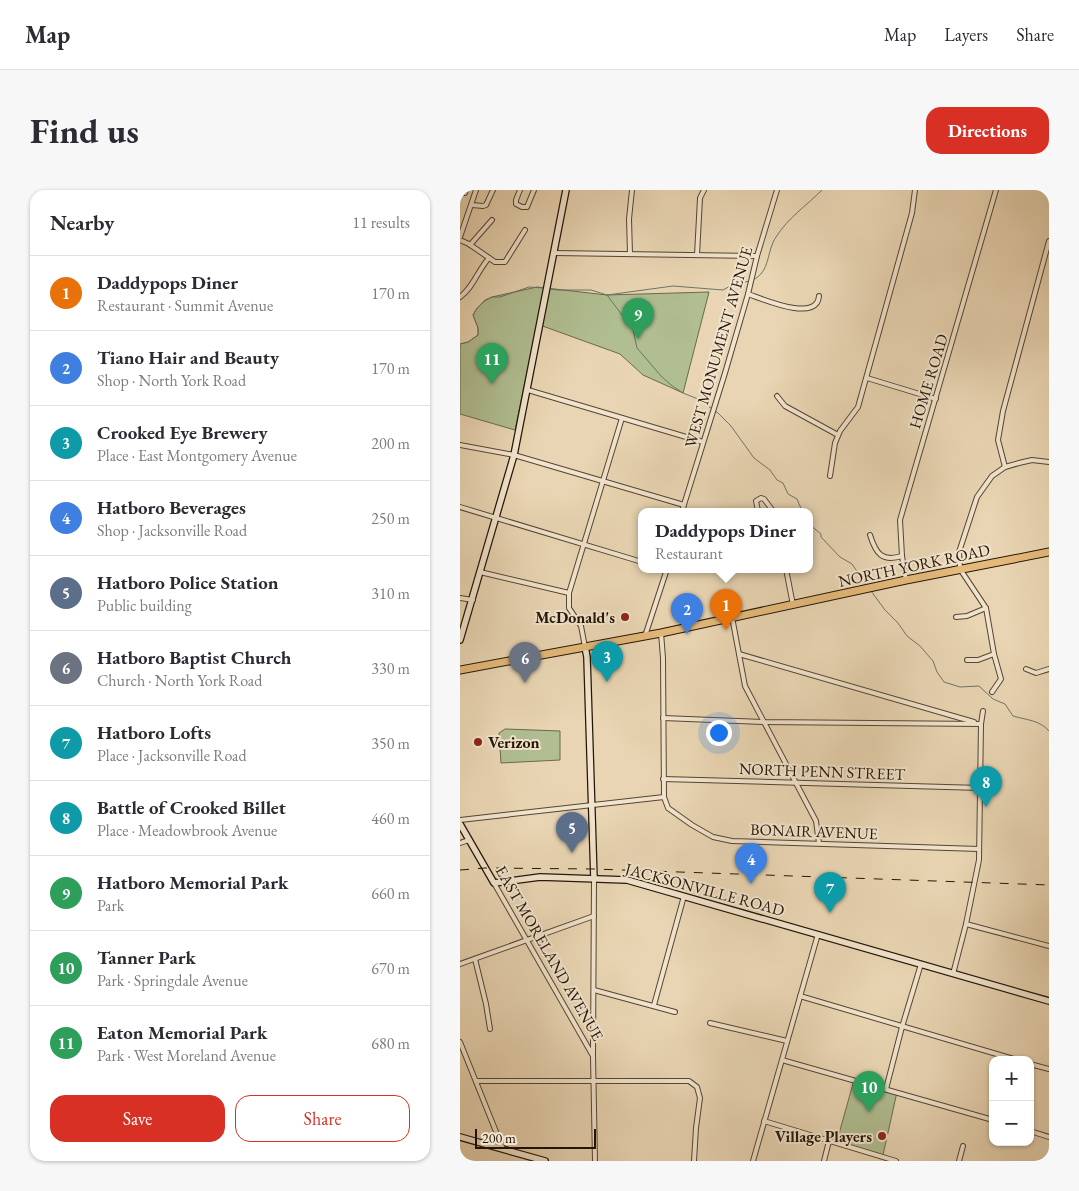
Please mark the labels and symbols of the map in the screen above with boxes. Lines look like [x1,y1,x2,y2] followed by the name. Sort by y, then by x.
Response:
[680,244,757,450] street label: WEST MONUMENT AVENUE
[622,298,654,339] pin: 9
[904,331,953,431] street label: HOME ROAD
[476,343,508,384] pin: 11
[836,539,992,592] street label: NORTH YORK ROAD
[710,589,742,630] pin: 1
[671,593,703,634] pin: 2
[535,607,615,628] place label: McDonald's
[619,611,631,623] marker: McDonald's
[591,641,623,682] pin: 3
[509,642,541,683] pin: 6
[706,720,732,746] your location
[488,732,540,753] place label: Verizon
[472,736,484,748] marker: Verizon
[739,758,906,785] street label: NORTH PENN STREET
[970,766,1002,807] pin: 8
[556,812,588,853] pin: 5
[750,819,878,844] street label: BONAIR AVENUE
[735,843,767,884] pin: 4
[621,858,787,921] street label: JACKSONVILLE ROAD
[491,862,608,1045] street label: EAST MORELAND AVENUE
[814,872,846,913] pin: 7
[853,1071,885,1112] pin: 10
[475,1126,596,1149] scale bar
[775,1126,872,1147] place label: Village Players
[876,1130,888,1142] marker: Village Players

